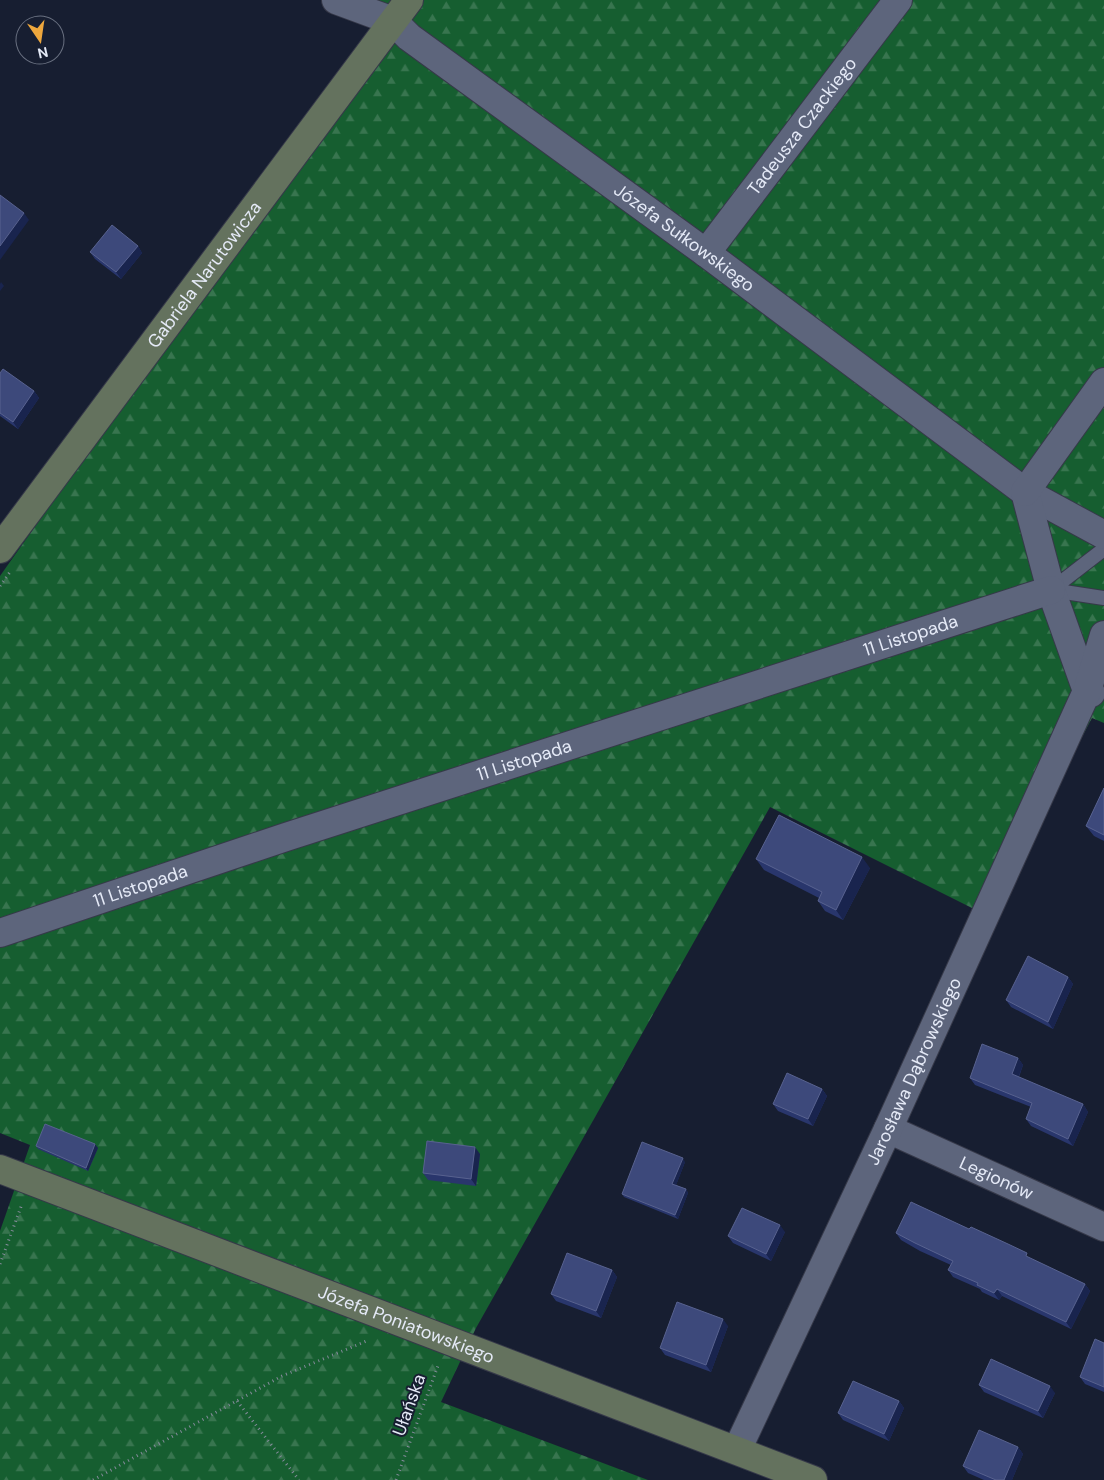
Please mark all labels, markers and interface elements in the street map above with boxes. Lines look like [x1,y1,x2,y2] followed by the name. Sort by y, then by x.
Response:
[15,15,65,65] north arrow
[36,43,50,63] text: N
[742,52,862,200] street label: Tadeusza Czackiego
[609,178,760,297] street label: Józefa Sułkowskiego
[142,196,267,353] street label: Gabriela Narutowicza
[860,609,961,662] street label: 11 Listopada
[474,734,575,787] street label: 11 Listopada
[90,859,191,913] street label: 11 Listopada
[861,974,967,1169] street label: Jarosława Dąbrowskiego
[956,1151,1037,1205] street label: Legionów
[315,1280,498,1369] street label: Józefa Poniatowskiego
[387,1371,431,1439] street label: Ułańska

